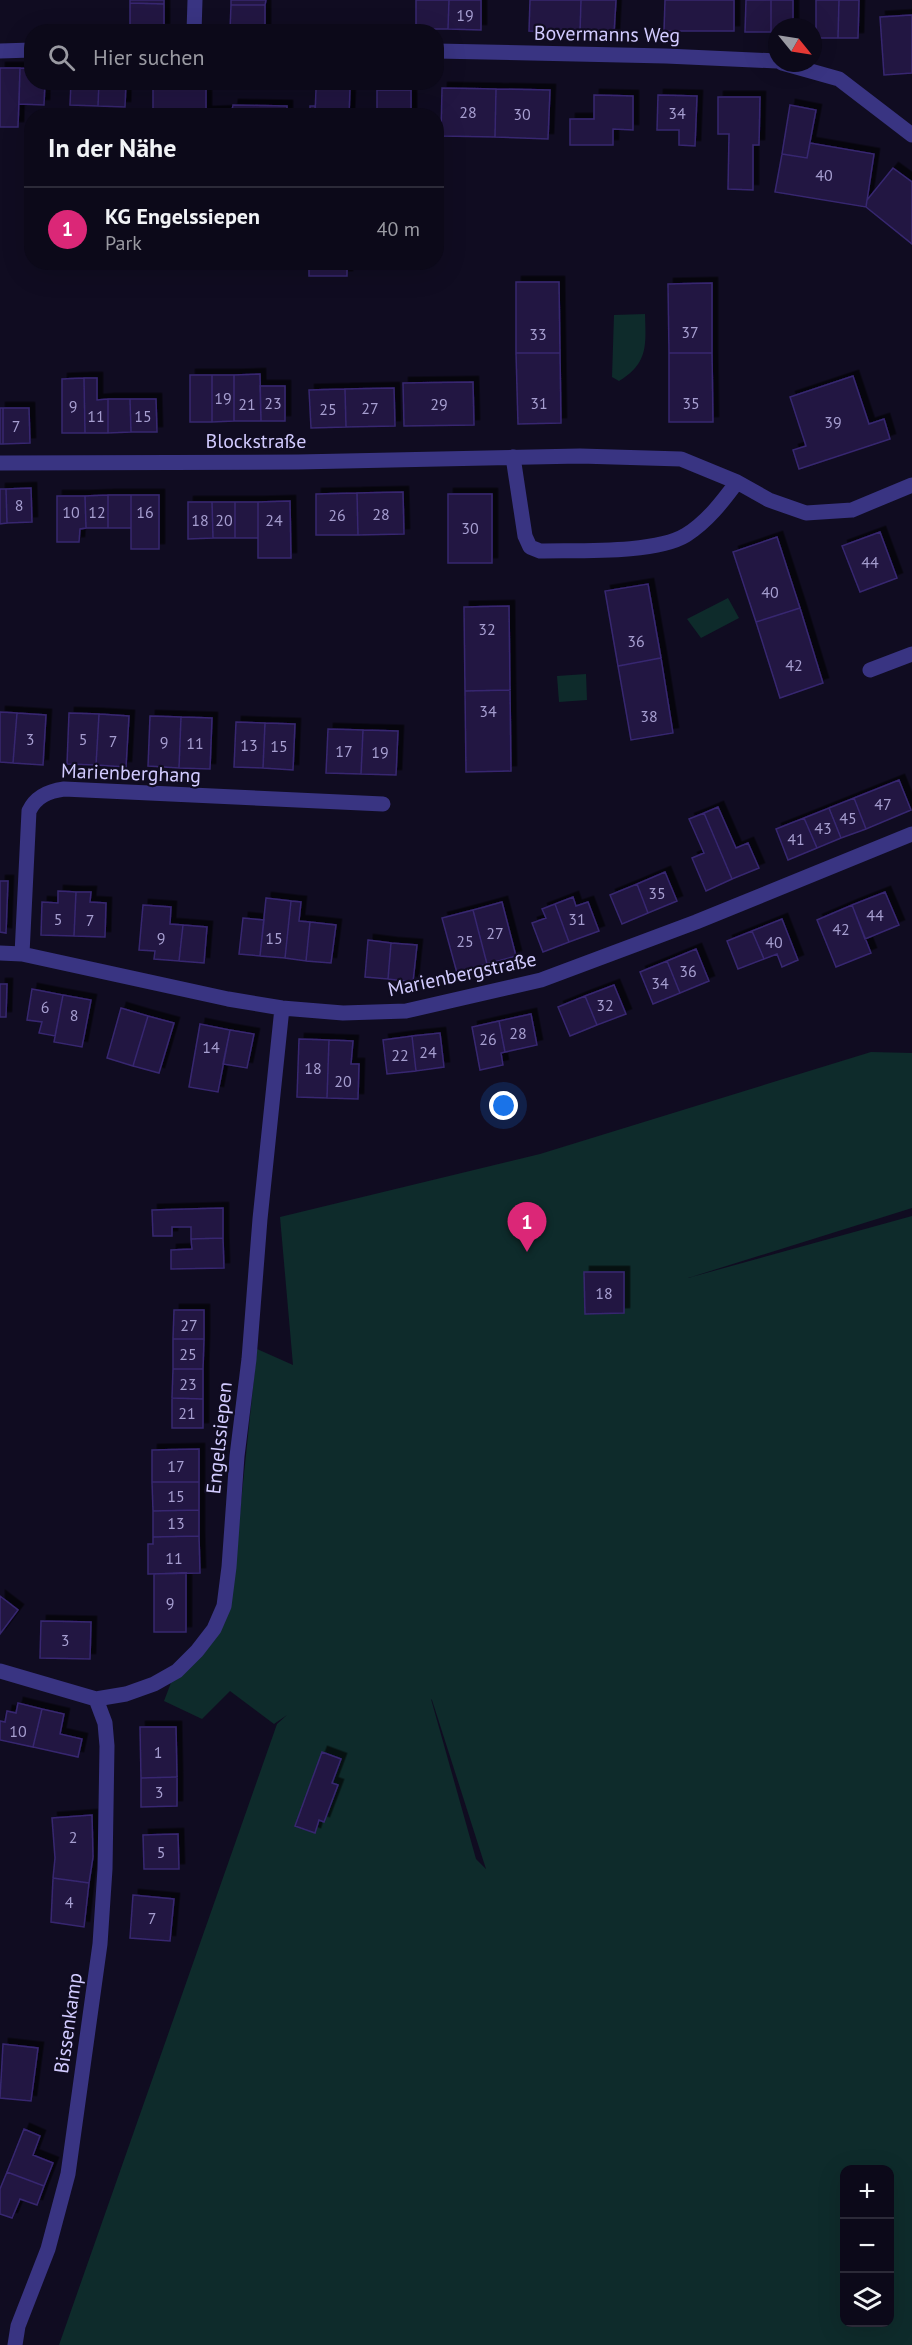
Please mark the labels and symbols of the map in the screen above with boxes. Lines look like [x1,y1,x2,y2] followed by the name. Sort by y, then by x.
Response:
[456,5,474,25] house number: 19
[768,18,822,72] north arrow
[534,20,680,48] street label: Bovermanns Weg
[459,102,477,122] house number: 28
[668,103,686,123] house number: 34
[513,104,531,124] house number: 30
[815,165,833,185] house number: 40
[681,322,699,342] house number: 37
[529,324,547,344] house number: 33
[214,388,232,408] house number: 19
[264,393,282,413] house number: 23
[530,393,548,413] house number: 31
[682,393,700,413] house number: 35
[238,394,256,414] house number: 21
[430,394,448,414] house number: 29
[69,396,77,416] house number: 9
[361,398,379,418] house number: 27
[319,399,337,419] house number: 25
[87,406,105,426] house number: 11
[134,406,152,426] house number: 15
[824,412,842,432] house number: 39
[12,416,20,436] house number: 7
[206,428,306,454] street label: Blockstraße
[15,495,23,515] house number: 8
[62,502,80,522] house number: 10
[88,502,106,522] house number: 12
[136,502,154,522] house number: 16
[372,504,390,524] house number: 28
[328,505,346,525] house number: 26
[191,510,209,530] house number: 18
[215,510,233,530] house number: 20
[265,510,283,530] house number: 24
[461,518,479,538] house number: 30
[861,552,879,572] house number: 44
[761,582,779,602] house number: 40
[478,619,496,639] house number: 32
[627,631,645,651] house number: 36
[785,655,803,675] house number: 42
[479,701,497,721] house number: 34
[640,706,658,726] house number: 38
[26,729,34,749] house number: 3
[79,729,87,749] house number: 5
[109,731,117,751] house number: 7
[160,732,168,752] house number: 9
[186,733,204,753] house number: 11
[240,735,258,755] house number: 13
[270,736,288,756] house number: 15
[335,741,353,761] house number: 17
[371,742,389,762] house number: 19
[61,758,201,788] street label: Marienberghang
[874,794,892,814] house number: 47
[839,808,857,828] house number: 45
[814,818,832,838] house number: 43
[787,829,805,849] house number: 41
[648,883,666,903] house number: 35
[866,905,884,925] house number: 44
[54,909,62,929] house number: 5
[568,909,586,929] house number: 31
[86,910,94,930] house number: 7
[832,919,850,939] house number: 42
[486,923,504,943] house number: 27
[157,928,165,948] house number: 9
[265,928,283,948] house number: 15
[456,931,474,951] house number: 25
[765,932,783,952] house number: 40
[385,946,539,1002] street label: Marienbergstraße
[679,961,697,981] house number: 36
[651,973,669,993] house number: 34
[596,995,614,1015] house number: 32
[41,997,49,1017] house number: 6
[70,1005,78,1025] house number: 8
[509,1023,527,1043] house number: 28
[479,1029,497,1049] house number: 26
[202,1037,220,1057] house number: 14
[419,1042,437,1062] house number: 24
[391,1045,409,1065] house number: 22
[304,1058,322,1078] house number: 18
[334,1071,352,1091] house number: 20
[489,1091,518,1120] your location
[508,1202,546,1252] pin: 1
[595,1283,613,1303] house number: 18
[180,1315,198,1335] house number: 27
[179,1344,197,1364] house number: 25
[179,1374,197,1394] house number: 23
[200,1381,238,1495] street label: Engelssiepen
[178,1403,196,1423] house number: 21
[167,1456,185,1476] house number: 17
[167,1486,185,1506] house number: 15
[167,1513,185,1533] house number: 13
[165,1548,183,1568] house number: 11
[166,1593,174,1613] house number: 9
[61,1630,69,1650] house number: 3
[9,1721,27,1741] house number: 10
[154,1742,162,1762] house number: 1
[155,1782,163,1802] house number: 3
[69,1827,77,1847] house number: 2
[157,1842,165,1862] house number: 5
[65,1892,74,1912] house number: 4
[148,1908,156,1928] house number: 7
[48,1971,88,2075] street label: Bissenkamp

